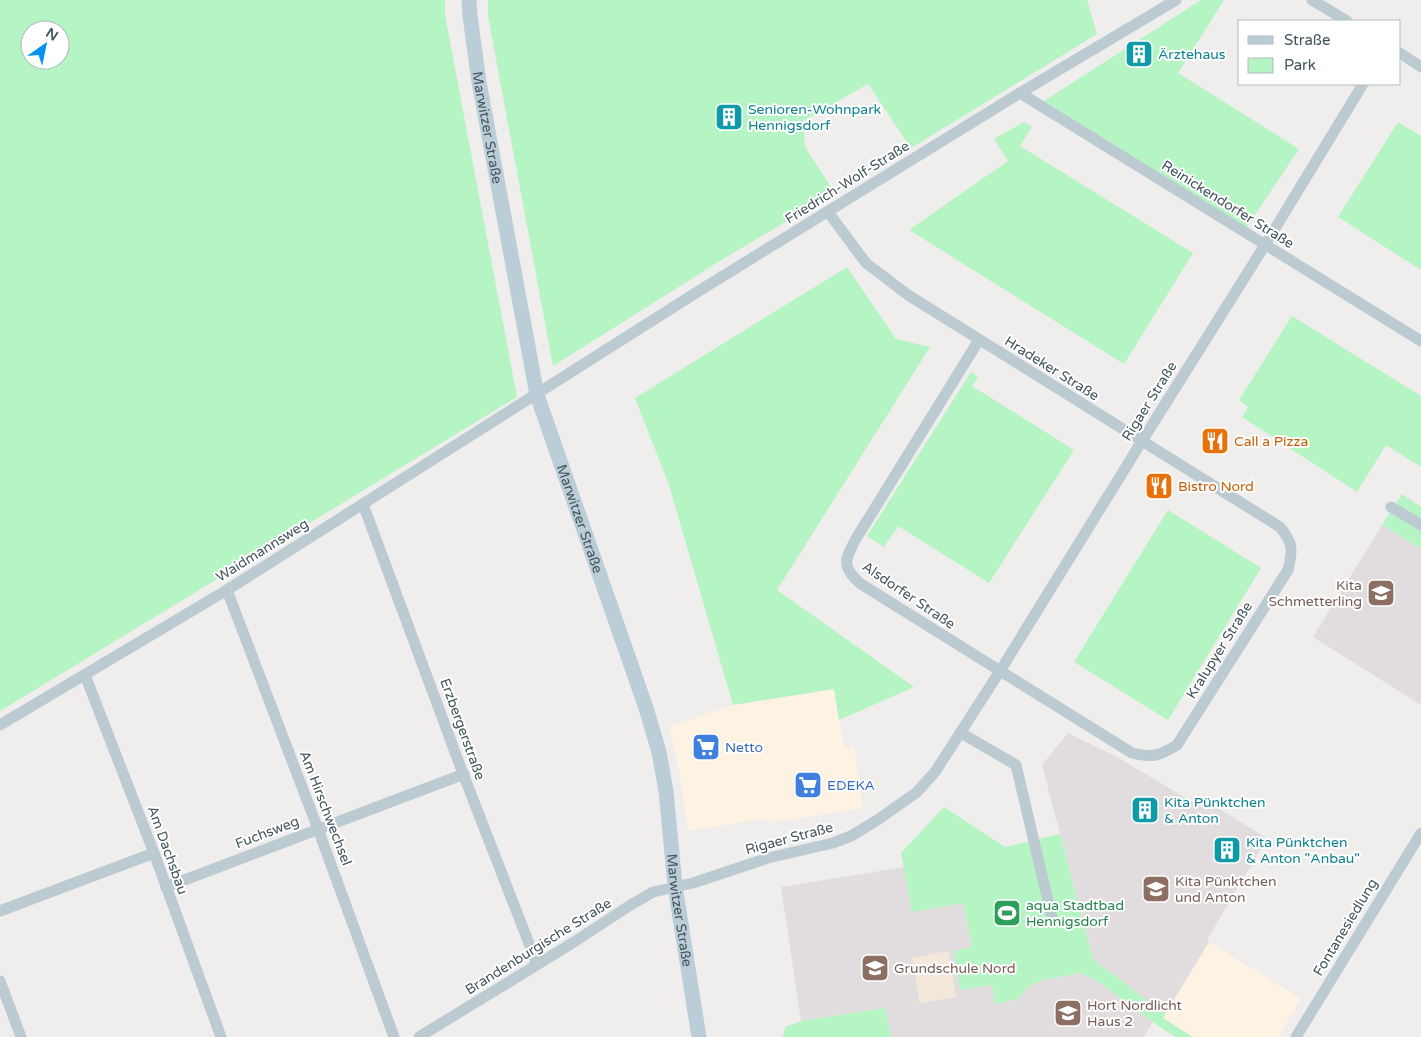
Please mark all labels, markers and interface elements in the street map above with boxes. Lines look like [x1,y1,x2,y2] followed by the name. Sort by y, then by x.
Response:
[20,20,70,70] north arrow
[1238,20,1401,85] legend
[42,24,61,45] text: N
[1284,31,1330,49] text: Straße
[1124,39,1154,69] building icon: Ärztehaus
[1158,46,1226,63] place label: Ärztehaus
[1284,56,1316,74] text: Park
[469,70,506,185] street label: Marwitzer Straße
[748,101,882,134] place label: Senioren-Wohnpark Hennigsdorf
[714,102,744,132] building icon: Senioren-Wohnpark Hennigsdorf
[782,137,913,228] street label: Friedrich-Wolf-Straße
[1158,157,1297,252] street label: Reinickendorfer Straße
[1001,333,1102,404] street label: Hradeker Straße
[1118,358,1181,444] street label: Rigaer Straße
[1200,426,1230,456] restaurant icon: Call a Pizza
[1234,433,1308,450] place label: Call a Pizza
[553,462,606,576] street label: Marwitzer Straße
[1144,471,1174,501] restaurant icon: Bistro Nord
[1178,478,1254,495] place label: Bistro Nord
[213,515,312,586] street label: Waidmannsweg
[859,558,958,633] street label: Alsdorfer Straße
[1268,577,1362,610] place label: Kita Schmetterling
[1366,578,1396,608] school or university icon: Kita Schmetterling
[1183,599,1256,702] street label: Kralupyer Straße
[436,676,489,782] street label: Erzbergerstraße
[691,732,721,762] supermarket icon: Netto
[725,739,763,756] place label: Netto
[296,748,355,868] street label: Am Hirschwechsel
[793,770,823,800] supermarket icon: EDEKA
[827,777,875,794] place label: EDEKA
[1164,794,1265,827] place label: Kita Pünktchen & Anton
[1130,795,1160,825] building icon: Kita Pünktchen & Anton
[144,804,191,897] street label: Am Dachsbau
[233,813,301,852] street label: Fuchsweg
[743,819,835,858] street label: Rigaer Straße
[1246,834,1360,867] place label: Kita Pünktchen & Anton "Anbau"
[1212,835,1242,865] building icon: Kita Pünktchen & Anton "Anbau"
[663,853,696,968] street label: Marwitzer Straße
[1175,873,1276,906] place label: Kita Pünktchen und Anton
[1141,874,1171,904] school or university icon: Kita Pünktchen und Anton
[1310,875,1381,979] street label: Fontanesiedlung
[462,894,615,998] street label: Brandenburgische Straße
[1026,897,1124,930] place label: aqua Stadtbad Hennigsdorf
[992,898,1022,928] sports icon: aqua Stadtbad Hennigsdorf
[860,953,890,983] school or university icon: Grundschule Nord
[894,960,1016,977] place label: Grundschule Nord
[1087,997,1183,1030] place label: Hort Nordlicht Haus 2
[1053,998,1083,1028] school or university icon: Hort Nordlicht Haus 2

